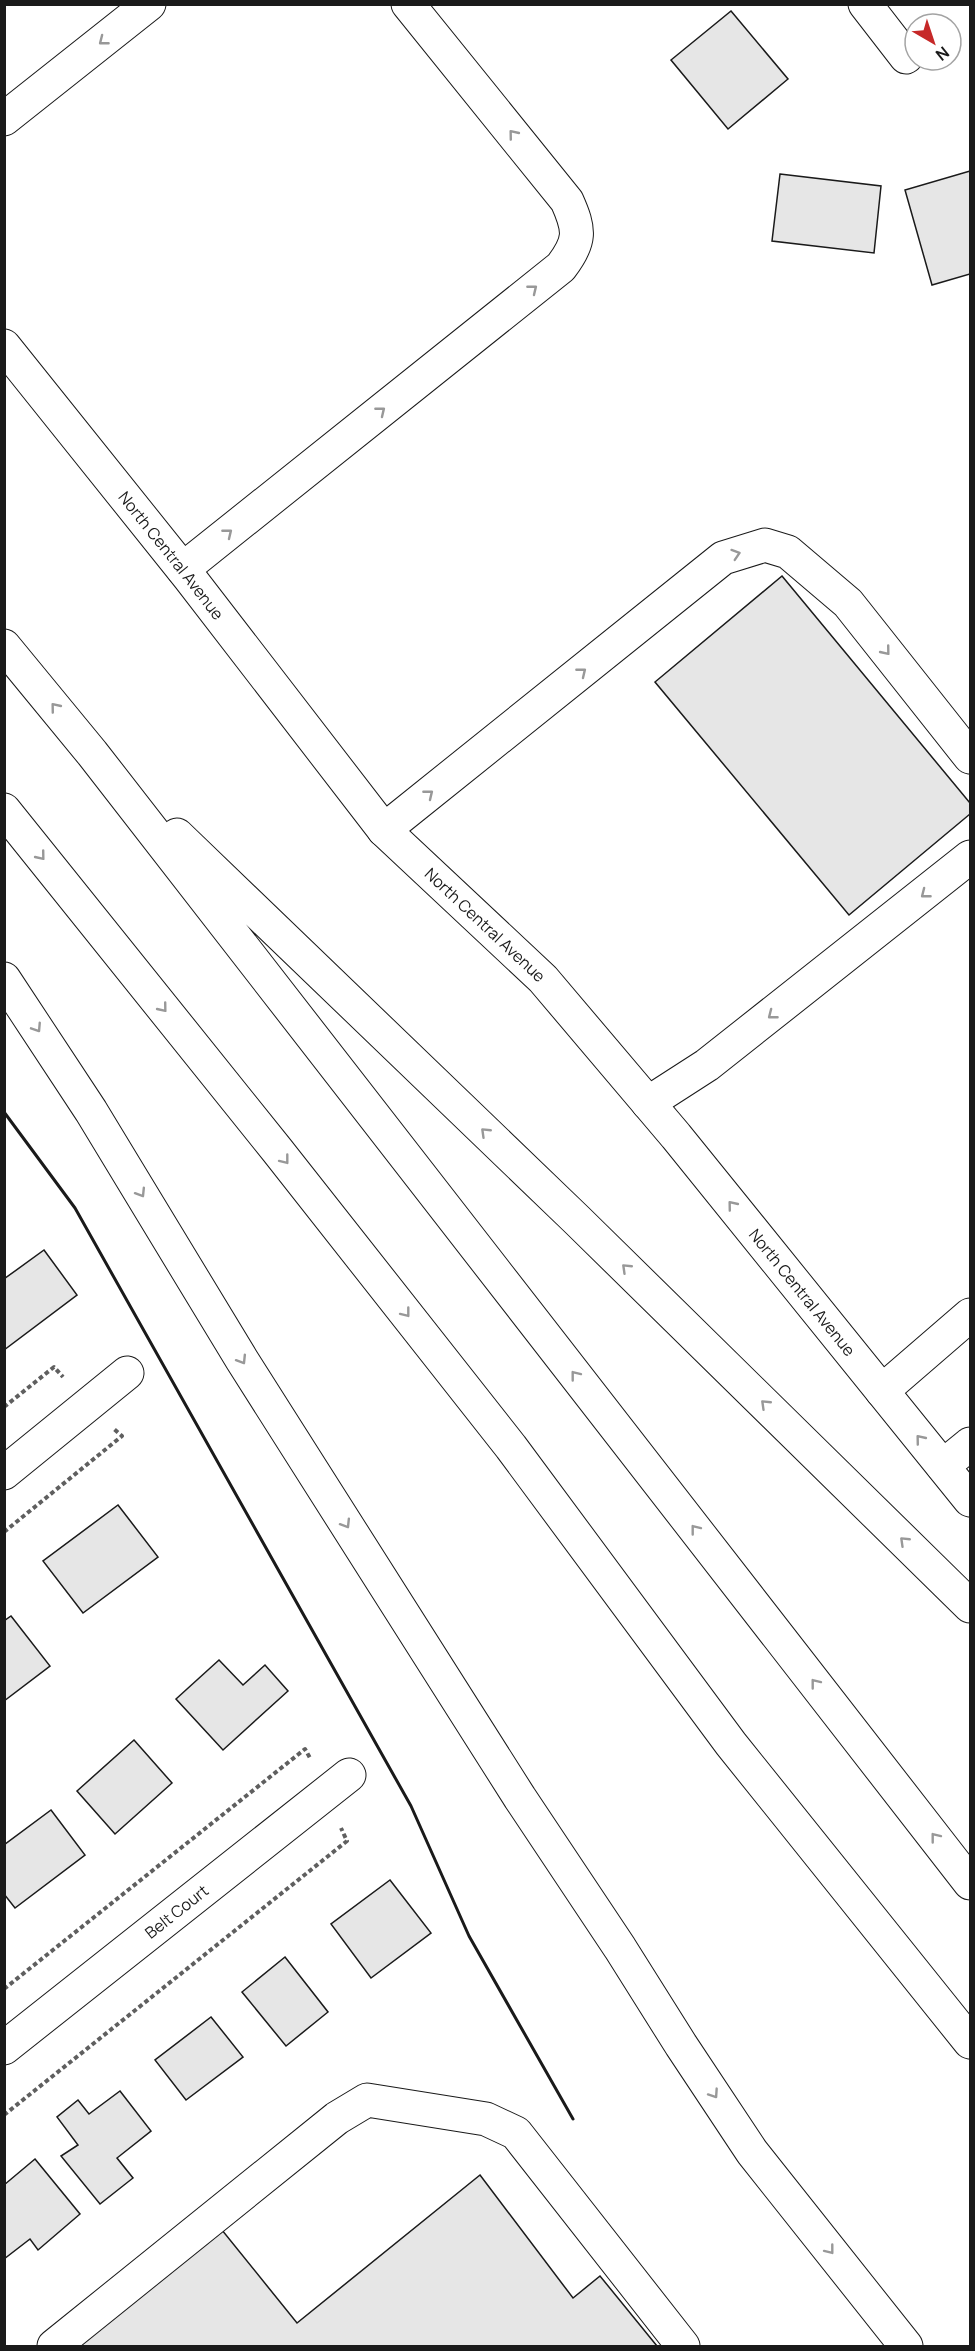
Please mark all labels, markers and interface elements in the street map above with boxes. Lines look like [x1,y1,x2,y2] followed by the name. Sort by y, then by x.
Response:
[903,12,963,72] north arrow
[99,33,110,44] one-way arrow
[931,41,954,66] text: N
[509,130,520,141] one-way arrow
[526,286,537,297] one-way arrow
[374,408,385,419] one-way arrow
[114,487,229,624] street label: North Central Avenue
[222,529,233,540] one-way arrow
[730,549,741,561] one-way arrow
[879,644,890,655] one-way arrow
[575,669,586,680] one-way arrow
[51,703,62,714] one-way arrow
[423,790,434,801] one-way arrow
[34,849,45,860] one-way arrow
[420,863,550,987] street label: North Central Avenue
[921,887,932,898] one-way arrow
[156,1001,167,1012] one-way arrow
[768,1007,779,1018] one-way arrow
[30,1021,41,1032] one-way arrow
[482,1129,493,1140] one-way arrow
[278,1153,289,1164] one-way arrow
[134,1187,146,1197] one-way arrow
[728,1201,739,1212] one-way arrow
[744,1224,860,1361] street label: North Central Avenue
[622,1264,632,1275] one-way arrow
[398,1307,409,1318] one-way arrow
[235,1354,247,1364] one-way arrow
[572,1371,583,1382] one-way arrow
[761,1401,772,1412] one-way arrow
[917,1435,928,1446] one-way arrow
[339,1518,350,1529] one-way arrow
[692,1524,703,1535] one-way arrow
[901,1537,912,1548] one-way arrow
[811,1678,822,1689] one-way arrow
[931,1832,942,1843] one-way arrow
[140,1880,213,1943] street label: Belt Court
[707,2087,718,2098] one-way arrow
[822,2243,833,2254] one-way arrow

